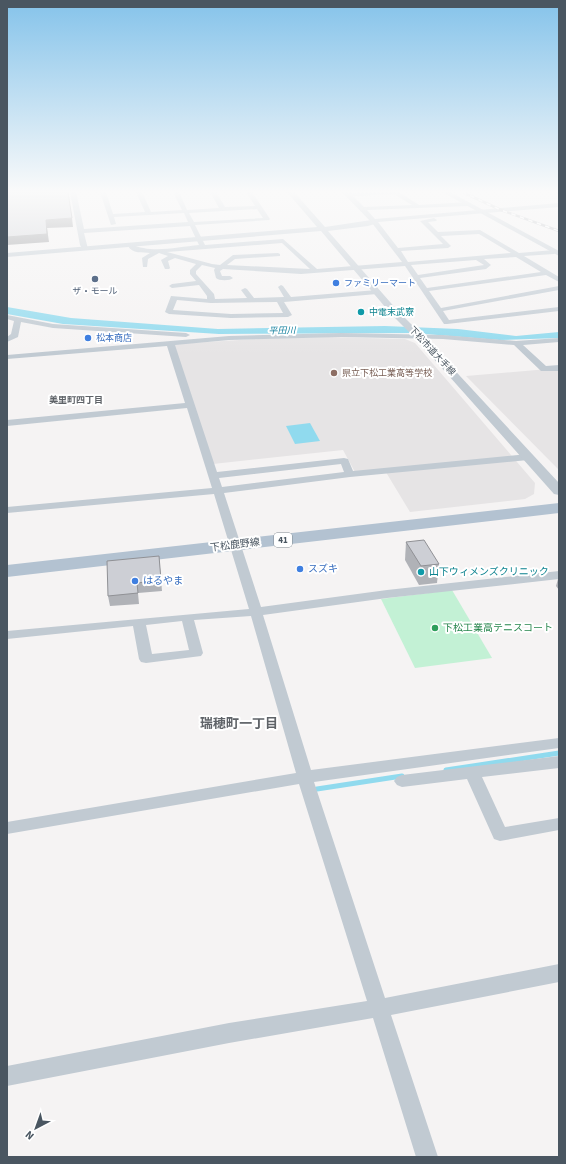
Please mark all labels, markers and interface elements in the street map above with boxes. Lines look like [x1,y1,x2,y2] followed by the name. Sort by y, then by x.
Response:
[90,274,100,284] marker: ザ・モール
[344,277,416,290] place label: ファミリーマート
[331,278,341,288] marker: ファミリーマート
[72,285,118,298] place label: ザ・モール
[369,306,414,319] place label: 中電末武寮
[356,307,366,317] marker: 中電末武寮
[268,324,297,338] water label: 平田川
[406,324,459,379] street label: 下松市道大手線
[96,332,132,345] place label: 松本商店
[83,333,93,343] marker: 松本商店
[342,367,432,380] place label: 県立下松工業高等学校
[329,368,339,378] marker: 県立下松工業高等学校
[49,394,103,407] district label: 美里町四丁目
[274,533,292,547] road number: 41
[209,535,261,555] street label: 下松鹿野線
[308,562,338,576] place label: スズキ
[295,564,305,574] marker: スズキ
[429,565,549,579] place label: 山下ウィメンズクリニック
[416,567,426,577] marker: 山下ウィメンズクリニック
[143,574,183,588] place label: はるやま
[130,576,140,586] marker: はるやま
[443,621,553,635] place label: 下松工業高テニスコート
[430,623,440,633] marker: 下松工業高テニスコート
[200,715,278,733] district label: 瑞穂町一丁目
[16,1108,56,1148] north arrow
[22,1127,37,1143] text: N

